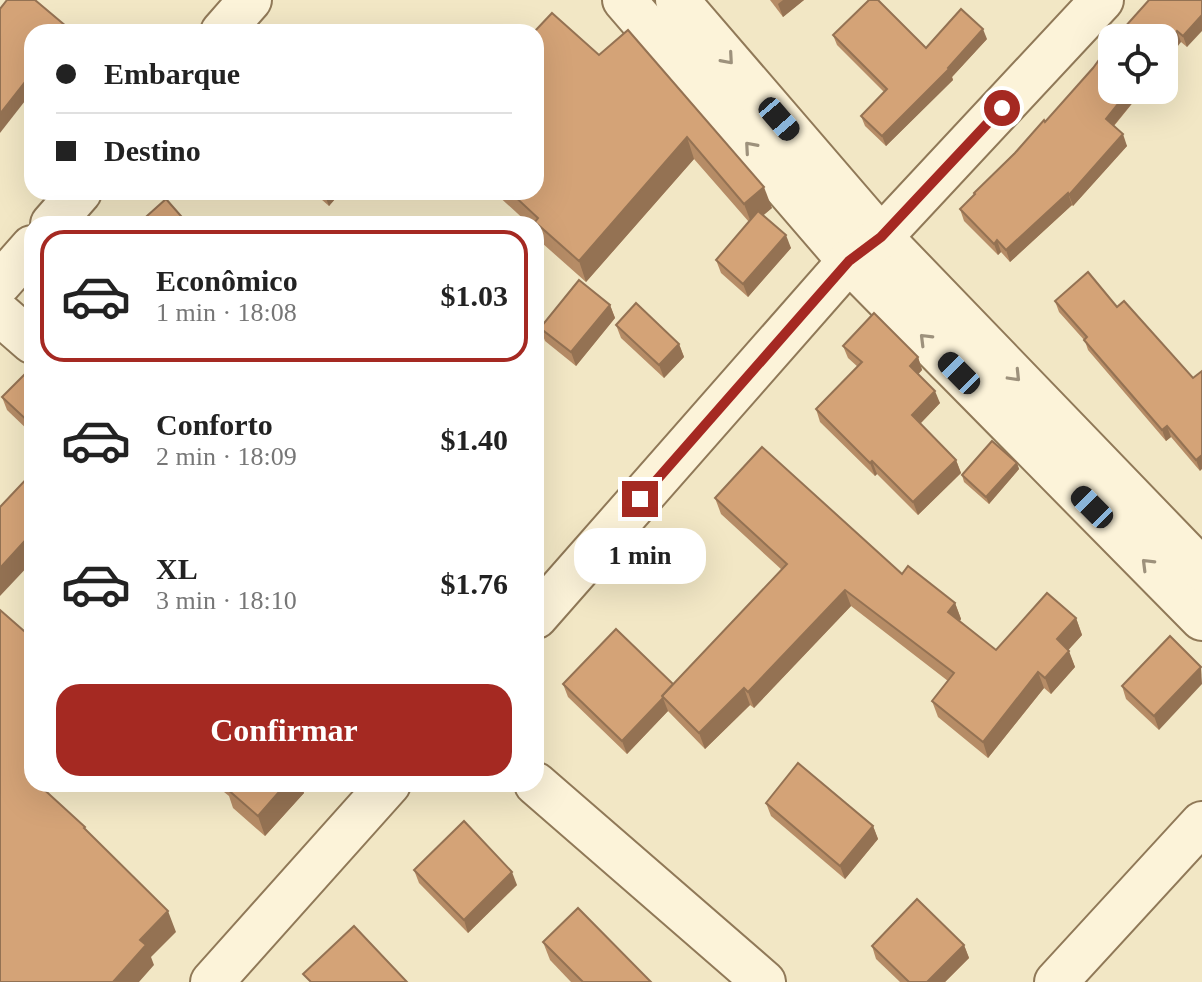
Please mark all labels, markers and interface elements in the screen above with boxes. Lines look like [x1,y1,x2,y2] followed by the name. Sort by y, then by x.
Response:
[1098,24,1178,104] map controls
[1098,24,1178,104] button: locate
[718,50,733,64] one-way arrow
[104,57,240,90] text: Embarque
[984,90,1020,126] route start
[754,93,804,145] car
[104,134,201,167] text: Destino
[745,141,760,156] one-way arrow
[60,260,132,332] icon: car
[156,264,298,297] text: Econômico
[441,279,508,312] text: $1.03
[156,298,297,327] text: 1 min · 18:08
[920,334,934,348] one-way arrow
[934,348,984,398] car
[1006,367,1020,381] one-way arrow
[60,404,132,476] icon: car
[156,408,273,441] text: Conforto
[441,423,508,456] text: $1.40
[156,442,297,471] text: 2 min · 18:09
[622,481,658,517] route end
[1067,482,1117,532] car
[574,527,706,583] callout: 1 min
[609,541,671,570] text: 1 min
[60,548,132,620] icon: car
[156,552,198,585] text: XL
[1142,558,1156,573] one-way arrow
[441,567,508,600] text: $1.76
[156,586,297,615] text: 3 min · 18:10
[56,684,512,776] button: Confirmar

